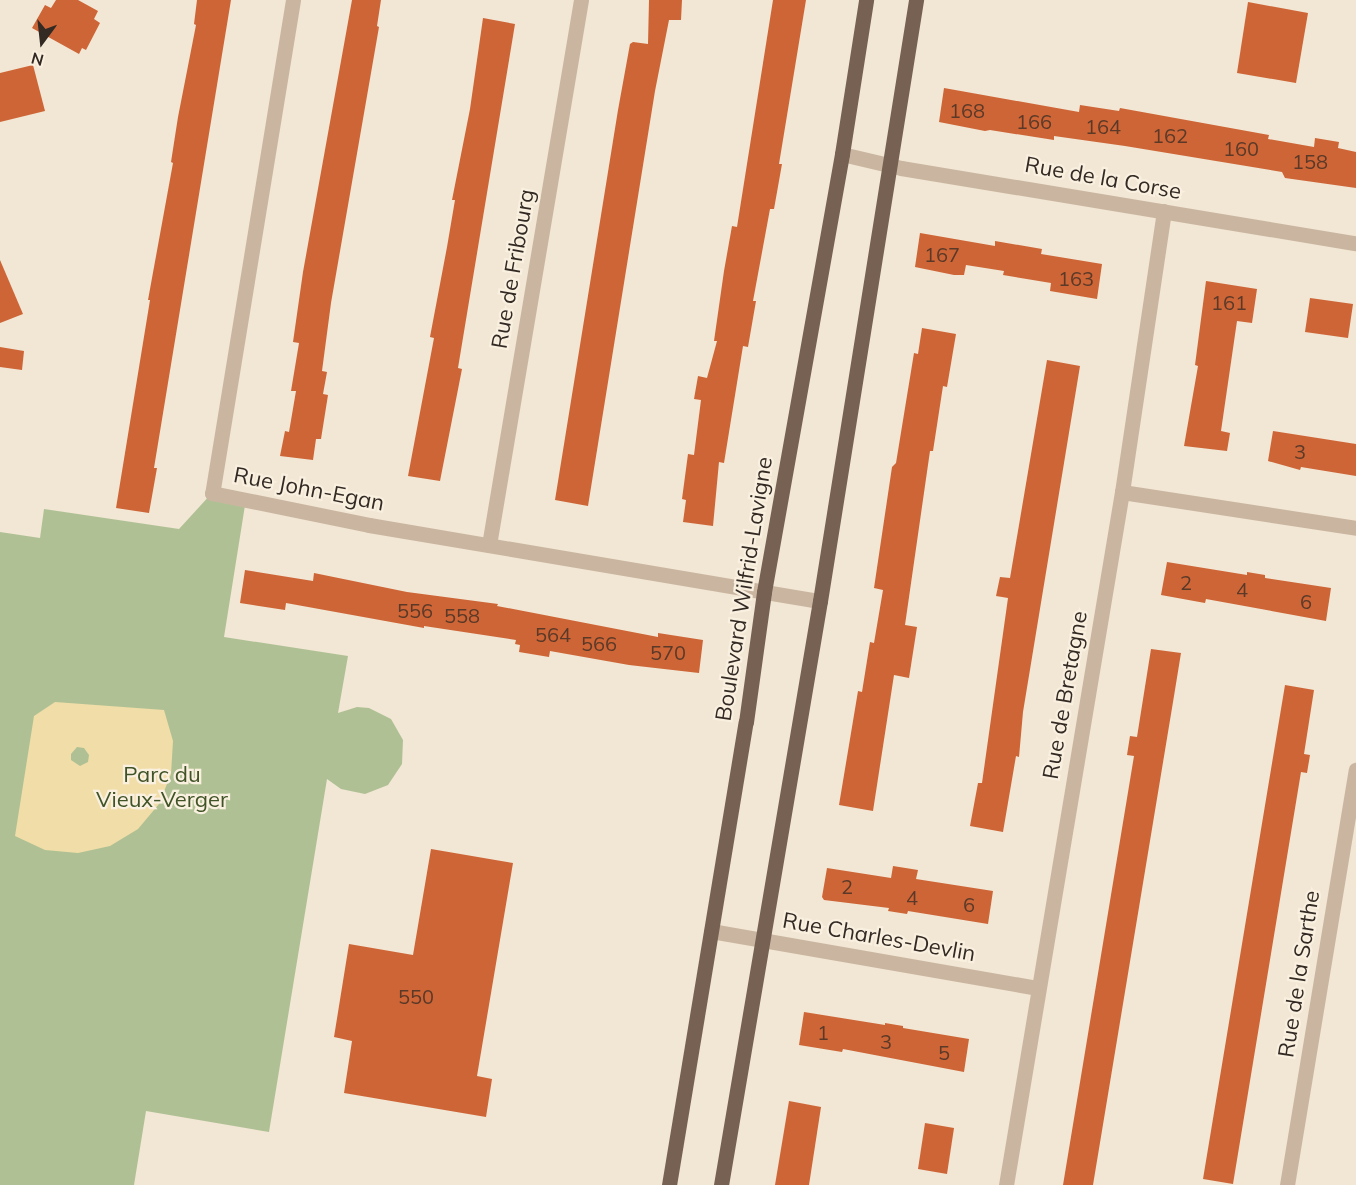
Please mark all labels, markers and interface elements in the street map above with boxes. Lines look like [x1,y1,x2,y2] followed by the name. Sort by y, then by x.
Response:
[12,12,72,72] north arrow
[29,48,46,71] text: N
[949,98,985,122] house number: 168
[1016,109,1052,133] house number: 166
[1085,114,1121,138] house number: 164
[1152,123,1188,147] house number: 162
[1223,136,1259,160] house number: 160
[1292,149,1328,173] house number: 158
[1023,151,1183,205] street label: Rue de la Corse
[486,187,540,351] street label: Rue de Fribourg
[924,242,960,266] house number: 167
[1058,266,1094,290] house number: 163
[1211,290,1247,314] house number: 161
[1294,439,1306,463] house number: 3
[710,455,778,723] street label: Boulevard Wilfrid-Lavigne
[231,461,387,517] street label: Rue John-Egan
[1180,570,1192,594] house number: 2
[1236,577,1248,601] house number: 4
[1300,589,1312,613] house number: 6
[397,598,433,622] house number: 556
[444,603,480,627] house number: 558
[1037,609,1093,781] street label: Rue de Bretagne
[535,622,571,646] house number: 564
[581,631,617,655] house number: 566
[650,640,686,664] house number: 570
[96,761,228,812] park label: Parc du Vieux-Verger
[841,874,853,898] house number: 2
[906,885,918,909] house number: 4
[1273,889,1325,1059] street label: Rue de la Sarthe
[963,892,975,916] house number: 6
[780,907,978,967] street label: Rue Charles-Devlin
[398,984,434,1008] house number: 550
[817,1020,829,1044] house number: 1
[880,1029,892,1053] house number: 3
[938,1040,950,1064] house number: 5

